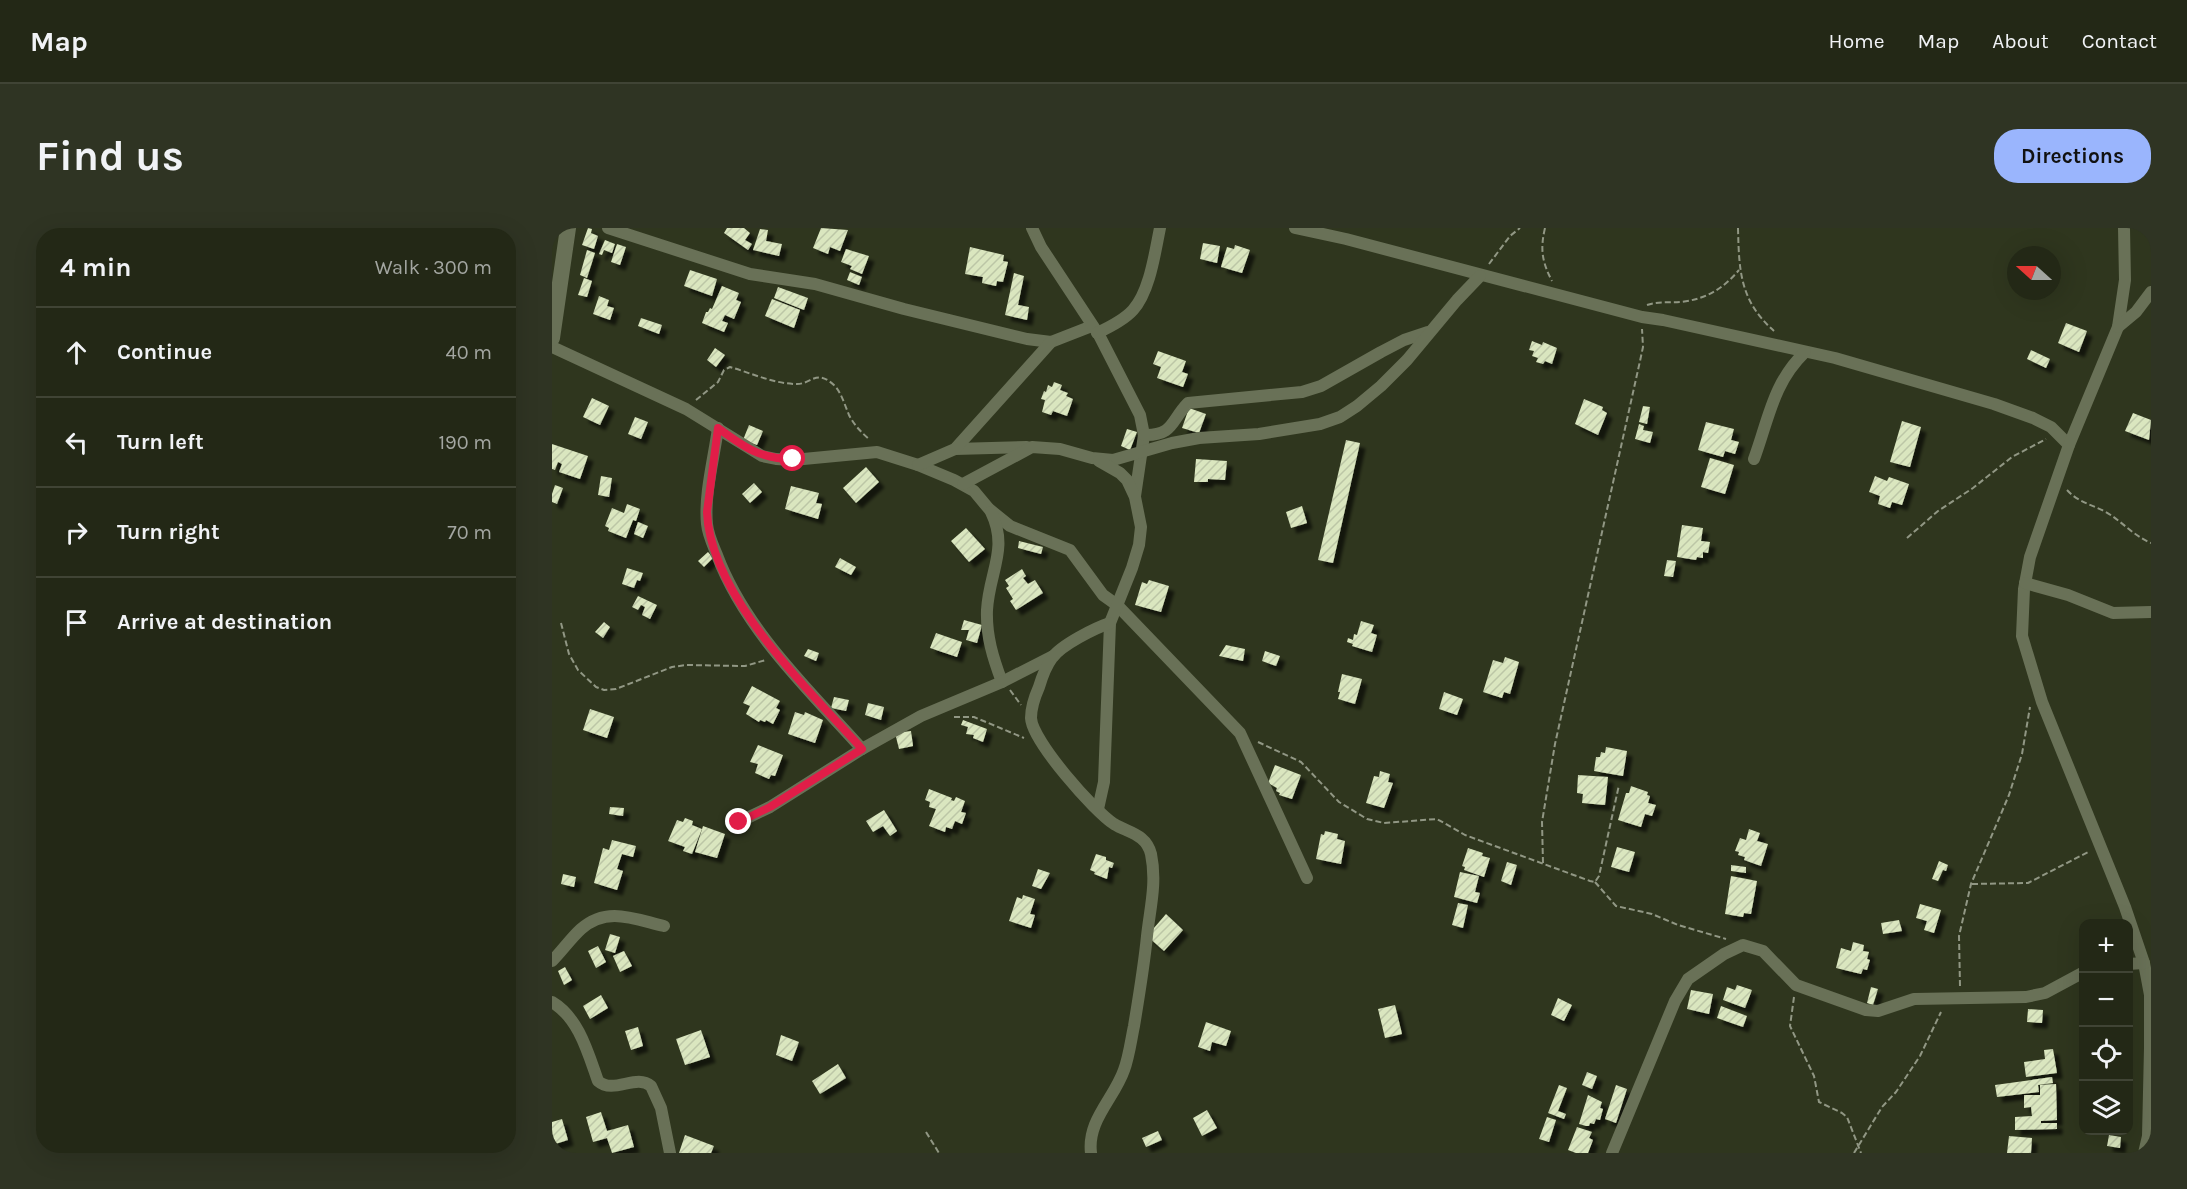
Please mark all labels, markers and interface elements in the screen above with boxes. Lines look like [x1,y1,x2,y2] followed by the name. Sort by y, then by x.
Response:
[30,25,88,58] text: Map
[1829,29,1885,53] text: Home
[1918,29,1959,53] text: Map
[1992,29,2049,53] text: About
[2082,29,2157,53] text: Contact
[1994,129,2151,183] button: Directions
[36,131,184,181] text: Find us
[2007,246,2061,300] north arrow
[60,252,131,283] text: 4 min
[375,256,492,279] text: Walk · 300 m
[60,336,93,369] icon: ahead
[117,339,212,365] text: Continue
[446,341,492,364] text: 40 m
[60,426,93,459] icon: left
[117,429,204,455] text: Turn left
[438,431,492,454] text: 190 m
[779,445,805,471] route start
[60,516,93,549] icon: right
[117,519,220,545] text: Turn right
[447,521,492,544] text: 70 m
[60,606,93,639] icon: arrive
[117,609,332,635] text: Arrive at destination
[725,808,751,834] route end
[2079,919,2133,1135] map controls
[2079,919,2133,973] button: +
[2079,973,2133,1027] button: −
[2079,1027,2133,1081] button: locate
[2079,1081,2133,1135] button: layers

